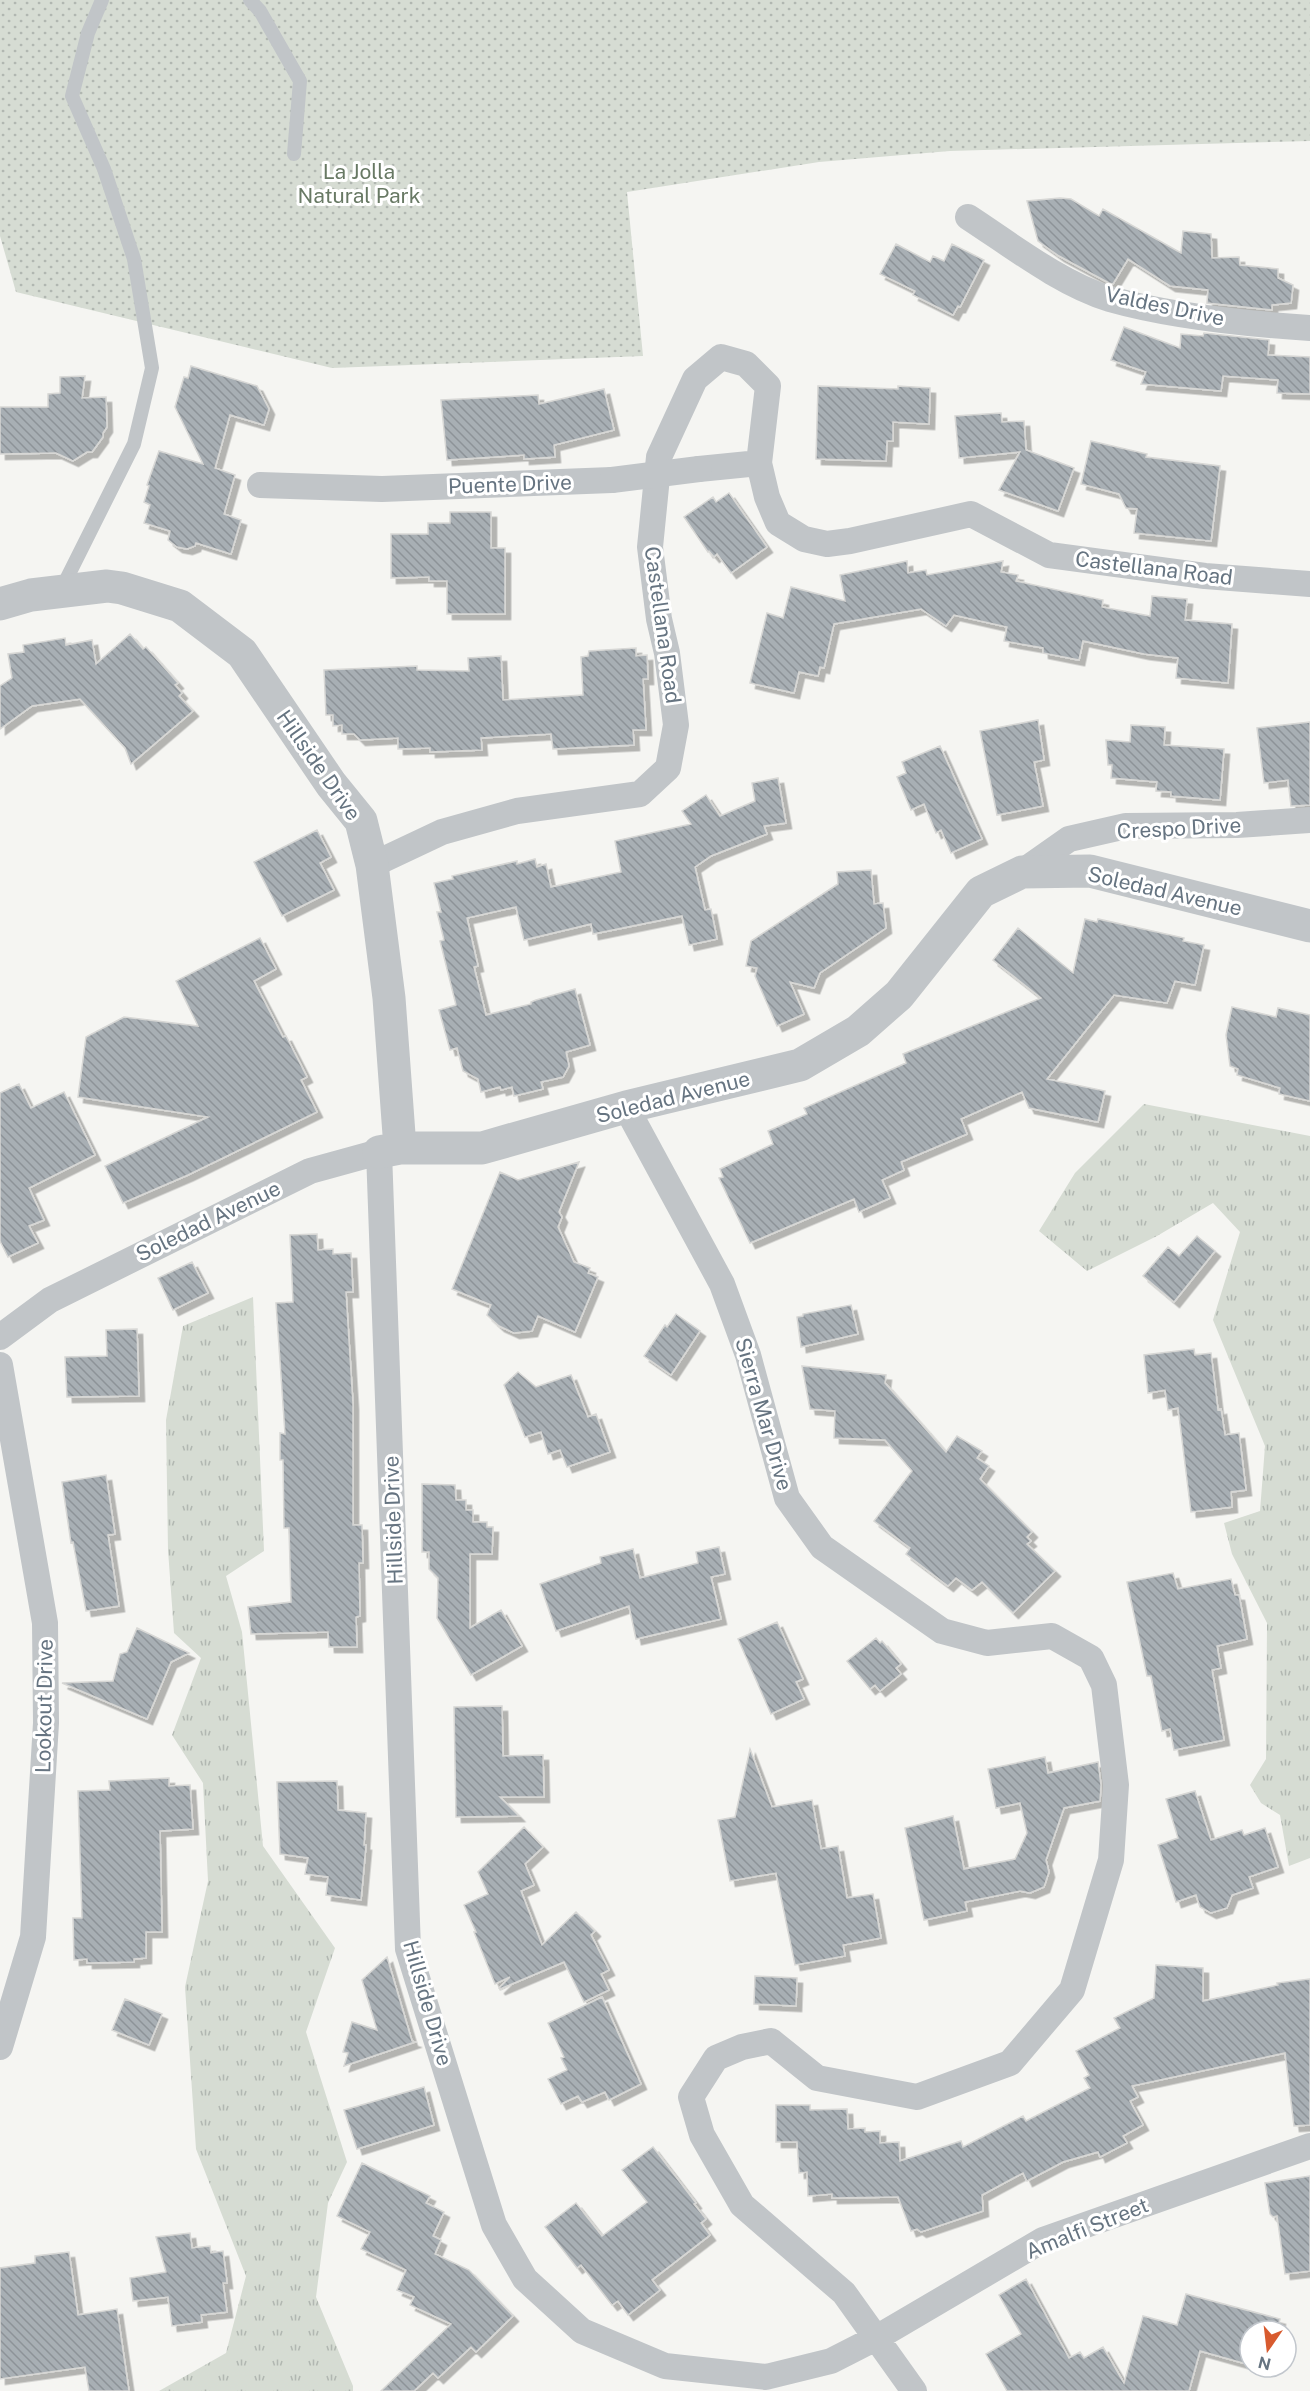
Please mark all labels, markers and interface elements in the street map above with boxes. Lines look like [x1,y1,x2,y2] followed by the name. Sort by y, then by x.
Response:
[297,159,421,208] park label: La Jolla Natural Park
[1103,281,1227,331] street label: Valdes Drive
[448,469,572,499] street label: Puente Drive
[640,545,686,705] street label: Castellana Road
[1074,546,1234,590] street label: Castellana Road
[272,705,366,825] street label: Hillside Drive
[1116,812,1242,844] street label: Crespo Drive
[1085,861,1245,921] street label: Soledad Avenue
[594,1066,752,1128] street label: Soledad Avenue
[132,1175,284,1267] street label: Soledad Avenue
[730,1335,798,1493] street label: Sierra Mar Drive
[378,1455,408,1585] street label: Hillside Drive
[30,1639,58,1773] street label: Lookout Drive
[398,1938,458,2068] street label: Hillside Drive
[1022,2192,1152,2264] street label: Amalfi Street
[1238,2319,1298,2379] north arrow
[1256,2352,1273,2374] text: N

